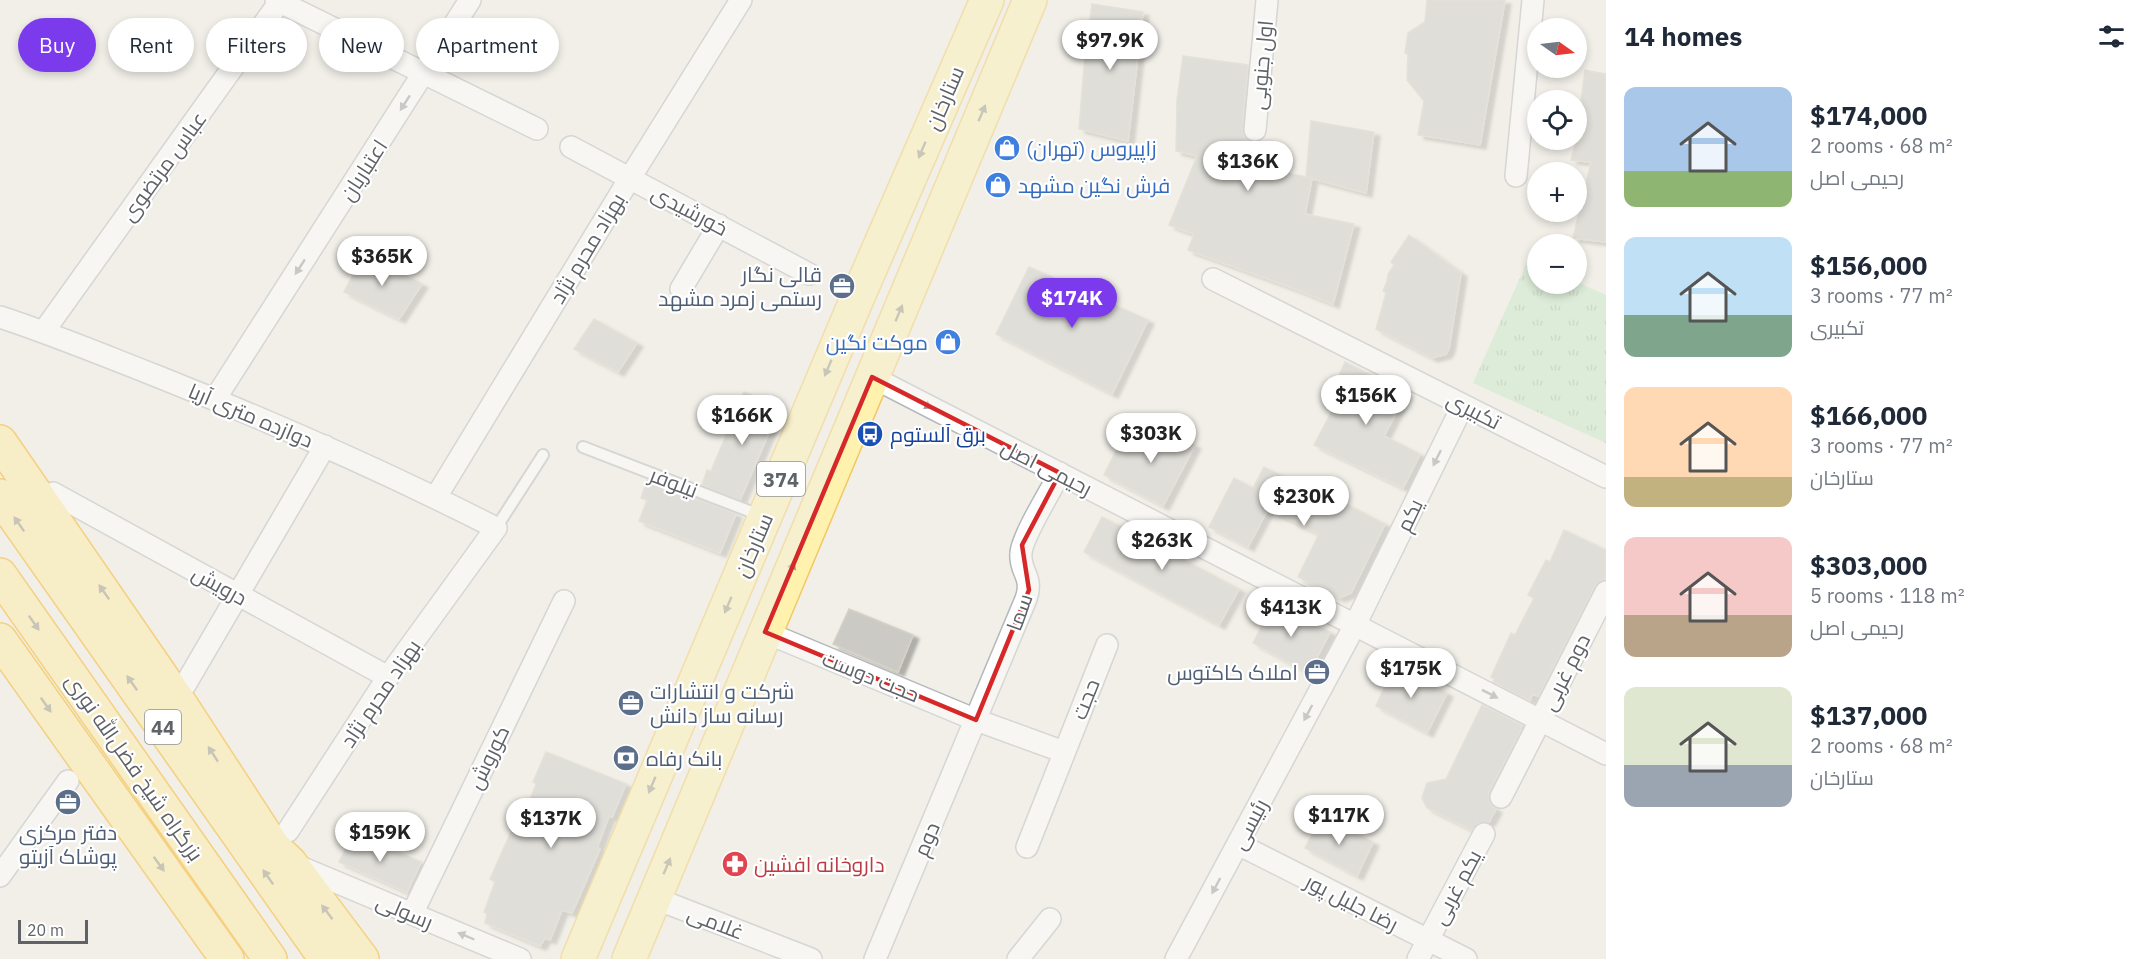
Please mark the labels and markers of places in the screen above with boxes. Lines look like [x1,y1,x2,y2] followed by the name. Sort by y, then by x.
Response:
[1061,20,1159,71] pin: $97.9K
[992,133,1022,163] shop icon: زاپیروس (تهران)
[1026,134,1157,163] place label: زاپیروس (تهران)
[1206,141,1290,192] pin: $136K
[983,170,1013,200] shop icon: فرش نگین مشهد
[1018,171,1170,199] place label: فرش نگین مشهد
[340,236,424,287] pin: $365K
[658,260,822,312] place label: قالی نگار رستمی زمرد مشهد
[827,271,857,301] office icon: قالی نگار رستمی زمرد مشهد
[1030,278,1114,329] pin: $174K
[933,327,963,357] shop icon: موکت نگین
[826,328,928,356] place label: موکت نگین
[1324,375,1408,426] pin: $156K
[700,395,784,446] pin: $166K
[1109,413,1193,464] pin: $303K
[855,419,885,449] bus stop icon: برق آلستوم
[890,420,986,449] place label: برق آلستوم
[1262,476,1346,527] pin: $230K
[1120,520,1204,571] pin: $263K
[1249,587,1333,638] pin: $413K
[1369,648,1453,699] pin: $175K
[1302,657,1332,687] office icon: املاک کاکتوس
[1167,658,1298,686] place label: املاک کاکتوس
[650,677,794,729] place label: شرکت و انتشارات رسانه ساز دانش
[616,688,646,718] office icon: شرکت و انتشارات رسانه ساز دانش
[611,743,641,773] bank icon: بانک رفاه
[646,744,722,772] place label: بانک رفاه
[53,787,83,817] office icon: دفتر مرکزی پوشاک آزیتو
[1297,795,1381,846] pin: $117K
[509,798,593,849] pin: $137K
[338,812,422,863] pin: $159K
[19,818,117,871] place label: دفتر مرکزی پوشاک آزیتو
[720,849,750,879] pharmacy icon: داروخانه افشین
[754,850,885,878] place label: داروخانه افشین

